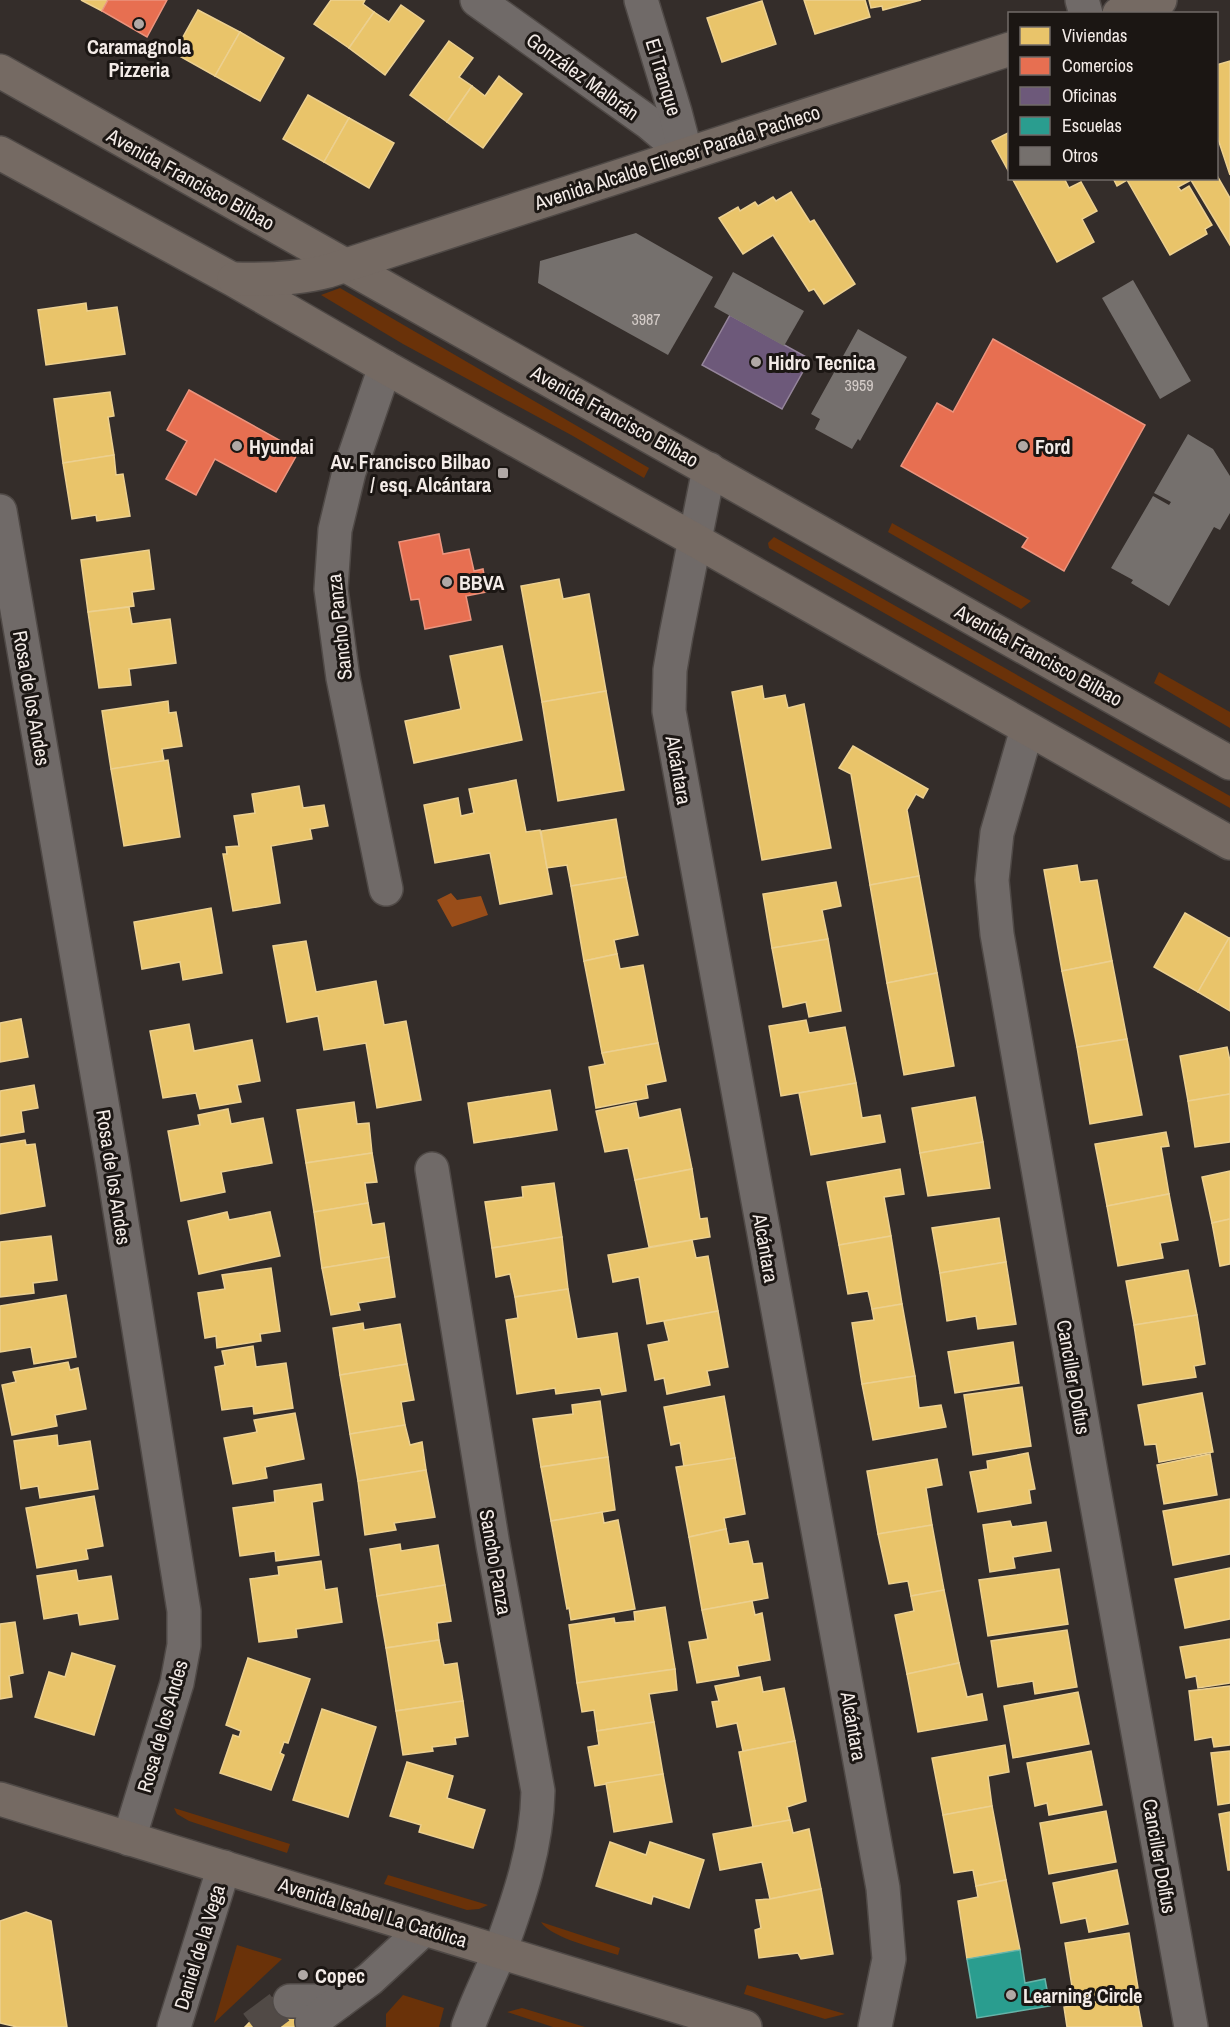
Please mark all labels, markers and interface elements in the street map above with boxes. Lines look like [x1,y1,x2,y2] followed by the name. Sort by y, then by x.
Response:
[1008,12,1218,180] legend
[132,17,146,31] marker: Caramagnola Pizzeria
[1062,23,1127,48] text: Viviendas
[521,26,645,126] street label: González Malbrán
[87,33,191,83] place label: Caramagnola Pizzeria
[639,35,689,119] street label: El Tranque
[1062,53,1133,78] text: Comercios
[1062,83,1117,108] text: Oficinas
[530,98,823,216] street label: Avenida Alcalde Eliecer Parada Pacheco
[1062,113,1122,138] text: Escuelas
[102,121,280,236] street label: Avenida Francisco Bilbao
[1062,143,1098,168] text: Otros
[631,308,661,330] house number: 3987
[768,349,875,376] place label: Hidro Tecnica
[749,355,763,369] marker: Hidro Tecnica
[526,358,704,473] street label: Avenida Francisco Bilbao
[844,374,874,396] house number: 3959
[249,433,314,460] place label: Hyundai
[1035,433,1071,460] place label: Ford
[230,439,244,453] marker: Hyundai
[1016,439,1030,453] marker: Ford
[331,448,491,498] place label: Av. Francisco Bilbao / esq. Alcántara
[496,466,510,480] marker: Av. Francisco Bilbao / esq. Alcántara
[459,569,504,596] place label: BBVA
[320,573,358,681] street label: Sancho Panza
[440,575,454,589] marker: BBVA
[950,597,1128,712] street label: Avenida Francisco Bilbao
[7,628,57,768] street label: Rosa de los Andes
[660,733,698,806] street label: Alcántara
[90,1107,138,1247] street label: Rosa de los Andes
[747,1211,785,1284] street label: Alcántara
[1051,1318,1097,1436] street label: Canciller Dolfus
[473,1507,519,1617] street label: Sancho Panza
[130,1657,194,1795] street label: Rosa de los Andes
[835,1689,873,1762] street label: Alcántara
[1137,1797,1183,1915] street label: Canciller Dolfus
[274,1870,471,1954] street label: Avenida Isabel La Católica
[167,1881,231,2013] street label: Daniel de la Vega
[315,1962,365,1989] place label: Copec
[296,1968,310,1982] marker: Copec
[1023,1982,1142,2009] place label: Learning Circle
[1004,1988,1018,2002] marker: Learning Circle

